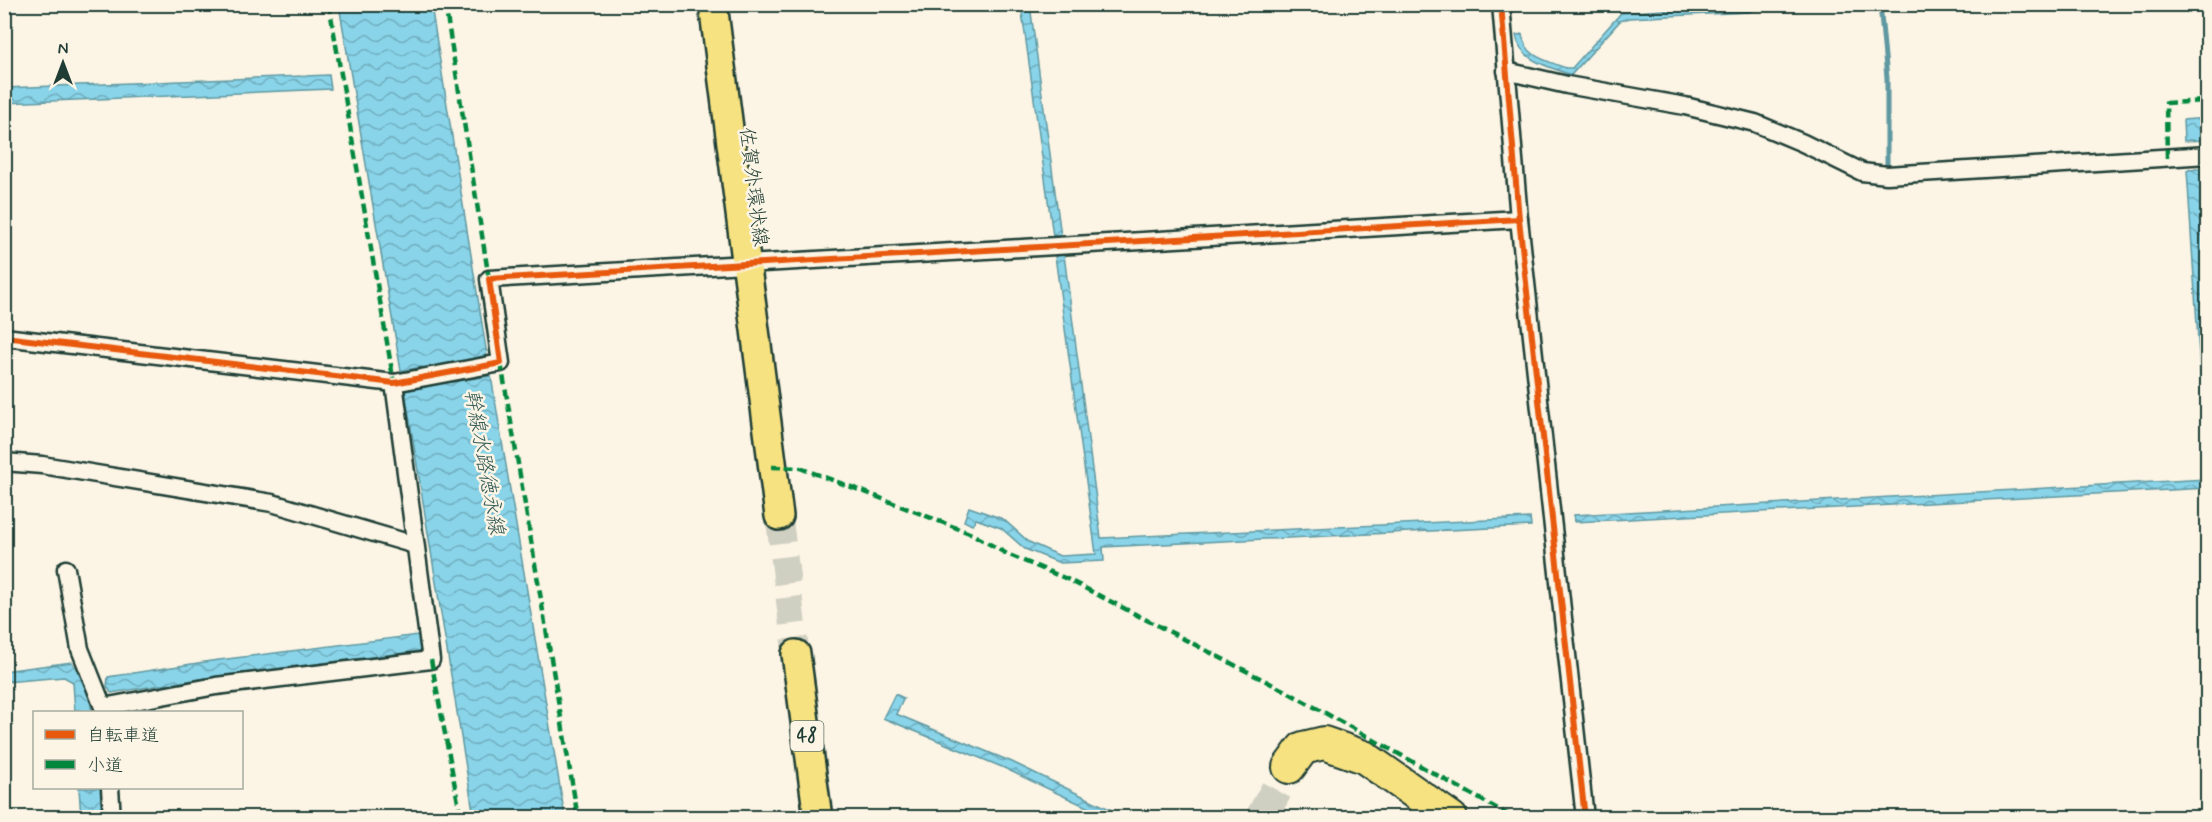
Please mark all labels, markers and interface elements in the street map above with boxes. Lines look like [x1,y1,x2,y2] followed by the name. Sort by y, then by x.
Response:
[33,33,93,93] north arrow
[58,39,68,60] text: N
[732,126,774,248] street label: 佐賀外環状線
[457,387,511,538] water label: 幹線水路徳永線
[33,711,243,789] legend
[790,721,824,751] road number: 48
[87,724,159,748] text: 自転車道
[87,754,123,778] text: 小道

